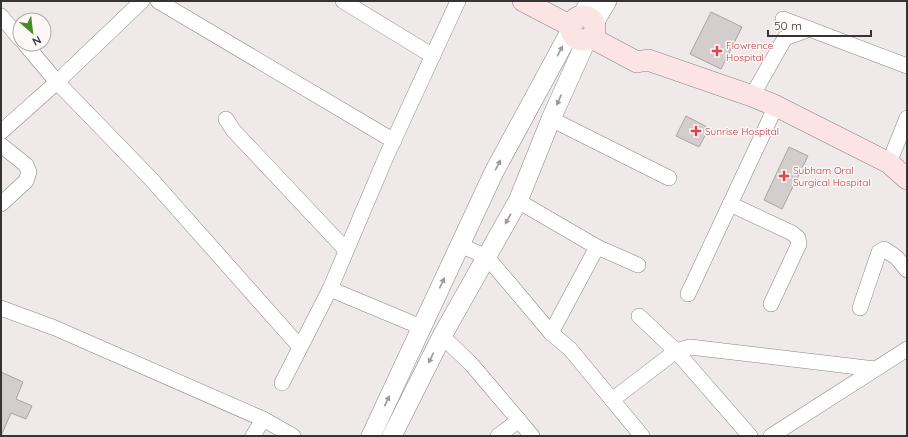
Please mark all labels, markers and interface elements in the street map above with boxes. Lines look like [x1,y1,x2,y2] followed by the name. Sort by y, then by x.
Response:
[12,12,52,52] north arrow
[768,12,871,38] scale bar
[774,18,802,33] text: 50 m
[30,33,44,49] text: N
[726,39,774,64] place label: Flowrence Hospital
[557,45,563,57] one-way arrow
[711,45,723,57] marker: Flowrence Hospital
[556,94,562,106] one-way arrow
[690,125,702,137] marker: Sunrise Hospital
[705,125,779,138] place label: Sunrise Hospital
[495,160,501,171] one-way arrow
[793,164,871,189] place label: Subham Oral Surgical Hospital
[778,170,790,182] marker: Subham Oral Surgical Hospital
[504,213,511,225] one-way arrow
[439,277,445,288] one-way arrow
[428,352,434,363] one-way arrow
[384,395,390,406] one-way arrow

